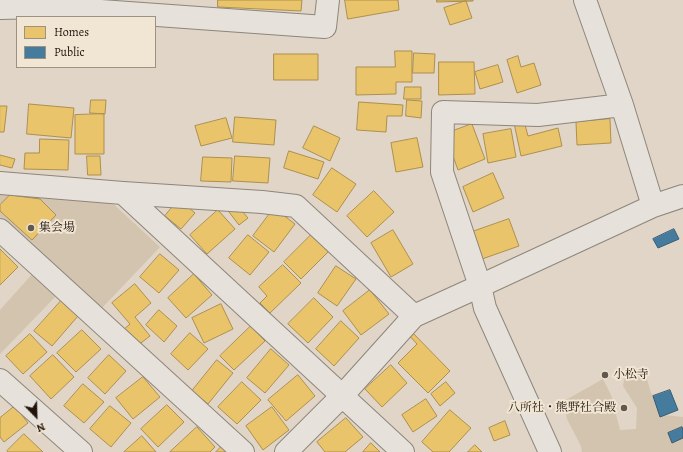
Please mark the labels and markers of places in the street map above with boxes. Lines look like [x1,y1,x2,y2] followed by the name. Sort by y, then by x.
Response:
[39,221,75,235] place label: 集会場
[26,223,36,233] marker: 集会場
[613,368,649,382] place label: 小松寺
[600,370,610,380] marker: 小松寺
[508,401,616,415] place label: 八所社・熊野社合殿
[619,403,629,413] marker: 八所社・熊野社合殿

